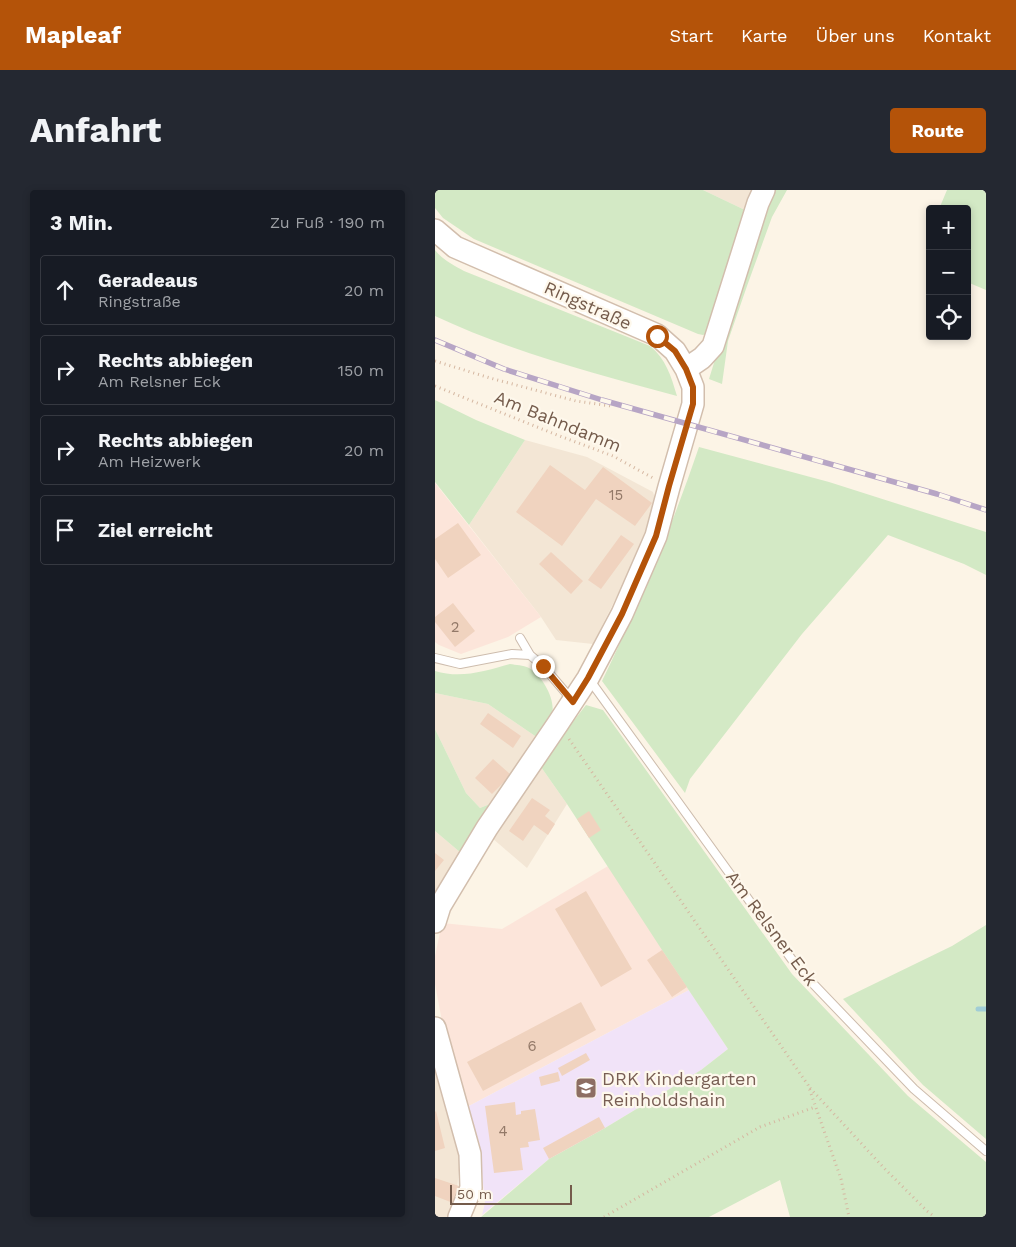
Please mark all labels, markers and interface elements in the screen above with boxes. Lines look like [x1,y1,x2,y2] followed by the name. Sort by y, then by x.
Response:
[25,21,121,49] text: Mapleaf
[669,25,713,46] text: Start
[741,25,788,46] text: Karte
[816,25,895,46] text: Über uns
[923,25,991,46] text: Kontakt
[890,108,986,153] button: Route
[30,109,161,151] text: Anfahrt
[926,205,971,340] map controls
[926,205,971,250] button: +
[50,210,113,235] text: 3 Min.
[270,213,385,232] text: Zu Fuß · 190 m
[926,250,971,295] button: −
[98,269,198,292] text: Geradeaus
[51,276,79,304] icon: ahead
[541,276,635,334] street label: Ringstraße
[344,281,384,300] text: 20 m
[98,292,181,311] text: Ringstraße
[926,295,971,340] button: locate
[646,325,669,348] route start
[98,349,253,372] text: Rechts abbiegen
[51,356,79,384] icon: right
[338,361,384,380] text: 150 m
[98,372,221,391] text: Am Relsner Eck
[491,386,625,456] street label: Am Bahndamm
[98,429,253,452] text: Rechts abbiegen
[51,436,79,464] icon: right
[344,441,384,460] text: 20 m
[98,452,201,471] text: Am Heizwerk
[609,486,623,504] house number: 15
[51,516,79,544] icon: arrive
[98,519,213,542] text: Ziel erreicht
[451,618,459,636] house number: 2
[532,655,555,678] route end
[722,866,822,990] street label: Am Relsner Eck
[527,1037,537,1055] house number: 6
[602,1068,757,1110] place label: DRK Kindergarten Reinholdshain
[574,1076,598,1100] school or university icon: DRK Kindergarten Reinholdshain
[498,1122,508,1140] house number: 4
[450,1182,573,1205] scale bar
[457,1186,492,1202] text: 50 m

